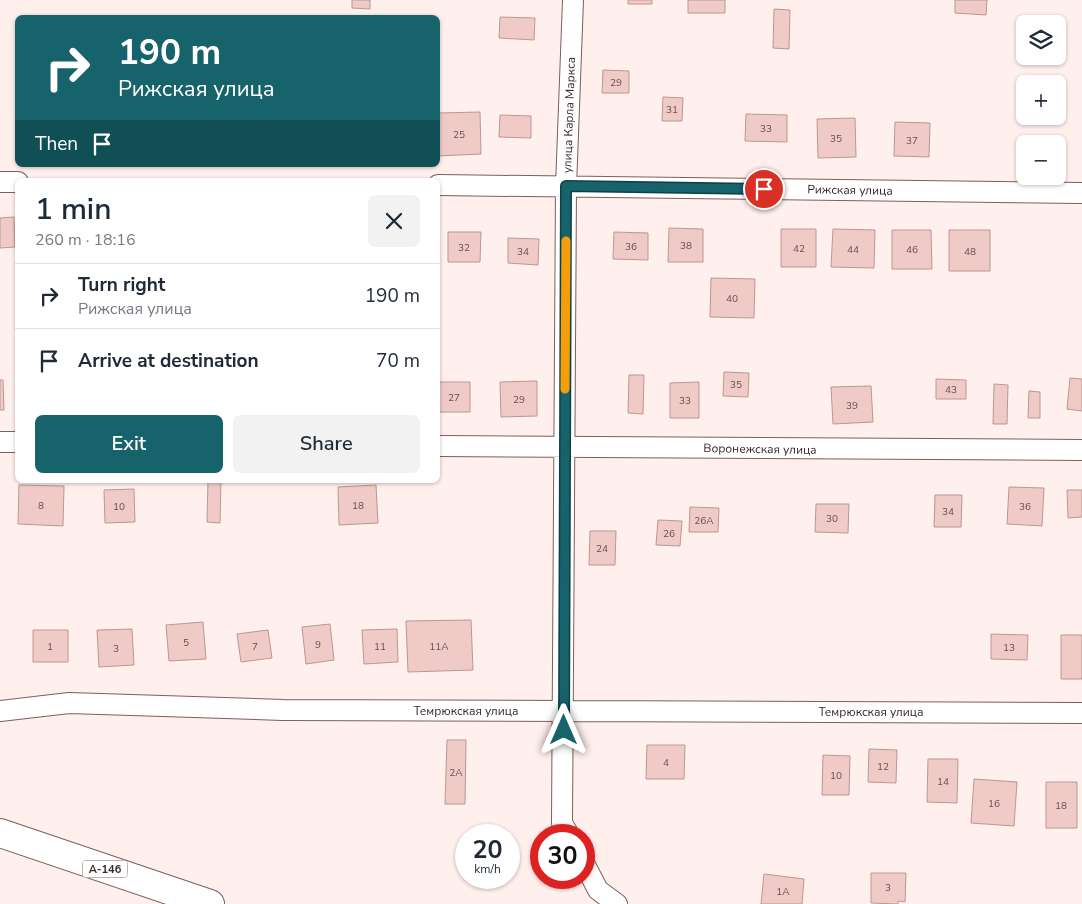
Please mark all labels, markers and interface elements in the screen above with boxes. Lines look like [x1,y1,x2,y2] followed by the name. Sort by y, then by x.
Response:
[1016,15,1066,185] map controls
[1016,15,1066,65] button: layers
[118,29,221,76] text: 190 m
[35,35,100,100] icon: right
[559,57,579,173] street label: улица Карла Маркса
[118,74,275,104] text: Рижская улица
[1016,75,1066,125] button: +
[610,76,622,90] house number: 29
[666,103,678,117] house number: 31
[760,122,772,136] house number: 33
[453,128,465,142] house number: 25
[88,130,116,158] icon: arrive
[35,131,78,157] text: Then
[830,132,842,146] house number: 35
[906,134,918,148] house number: 37
[1016,135,1066,185] button: −
[743,168,785,210] pin
[750,175,778,203] icon: arrive
[807,181,893,199] street label: Рижская улица
[35,189,111,230] text: 1 min
[368,195,420,247] button: close
[35,229,136,251] text: 260 m · 18:16
[680,239,692,253] house number: 38
[625,240,637,254] house number: 36
[458,241,470,255] house number: 32
[793,242,805,256] house number: 42
[847,243,859,257] house number: 44
[906,243,918,257] house number: 46
[517,245,529,259] house number: 34
[964,245,976,259] house number: 48
[78,272,165,298] text: Turn right
[35,282,63,310] icon: right
[365,283,420,309] text: 190 m
[726,292,738,306] house number: 40
[78,298,192,320] text: Рижская улица
[35,347,63,375] icon: arrive
[78,348,259,374] text: Arrive at destination
[376,348,420,374] text: 70 m
[730,378,742,392] house number: 35
[945,383,957,397] house number: 43
[448,391,460,405] house number: 27
[513,393,525,407] house number: 29
[679,394,691,408] house number: 33
[846,399,858,413] house number: 39
[35,415,223,473] button: Exit
[233,415,420,473] button: Share
[703,440,817,458] street label: Воронежская улица
[38,499,44,513] house number: 8
[352,499,364,513] house number: 18
[113,500,125,514] house number: 10
[1019,500,1031,514] house number: 36
[942,505,954,519] house number: 34
[826,512,838,526] house number: 30
[694,514,714,528] house number: 26А
[663,527,675,541] house number: 26
[596,542,608,556] house number: 24
[183,636,189,650] house number: 5
[315,638,321,652] house number: 9
[47,640,53,654] house number: 1
[252,640,258,654] house number: 7
[374,640,386,654] house number: 11
[429,640,449,654] house number: 11А
[1003,641,1015,655] house number: 13
[113,642,119,656] house number: 3
[414,703,518,719] street label: Темрюкская улица
[537,703,589,755] position arrow
[819,704,923,720] street label: Темрюкская улица
[663,756,669,770] house number: 4
[877,760,889,774] house number: 12
[449,766,463,780] house number: 2А
[830,769,842,783] house number: 10
[937,775,949,789] house number: 14
[988,797,1000,811] house number: 16
[1055,799,1067,813] house number: 18
[530,824,595,889] speed limit sign: 30
[472,833,503,867] text: 20
[82,861,128,878] road number: А-146
[474,861,501,877] text: km/h
[885,881,891,895] house number: 3
[776,885,790,899] house number: 1А

